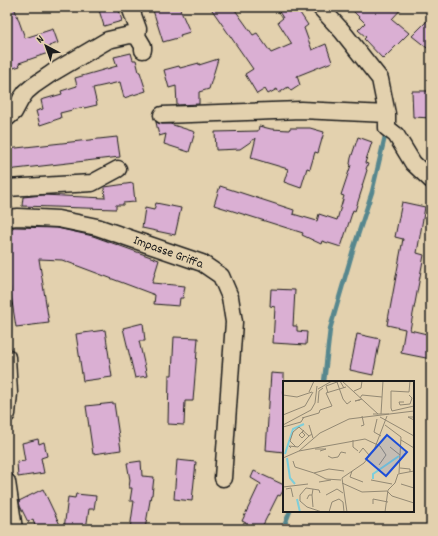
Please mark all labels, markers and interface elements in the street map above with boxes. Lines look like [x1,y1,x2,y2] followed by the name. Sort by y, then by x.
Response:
[26,26,66,66] north arrow
[33,32,48,48] text: N
[130,232,207,275] street label: Impasse Griffa
[283,381,414,512] inset map

